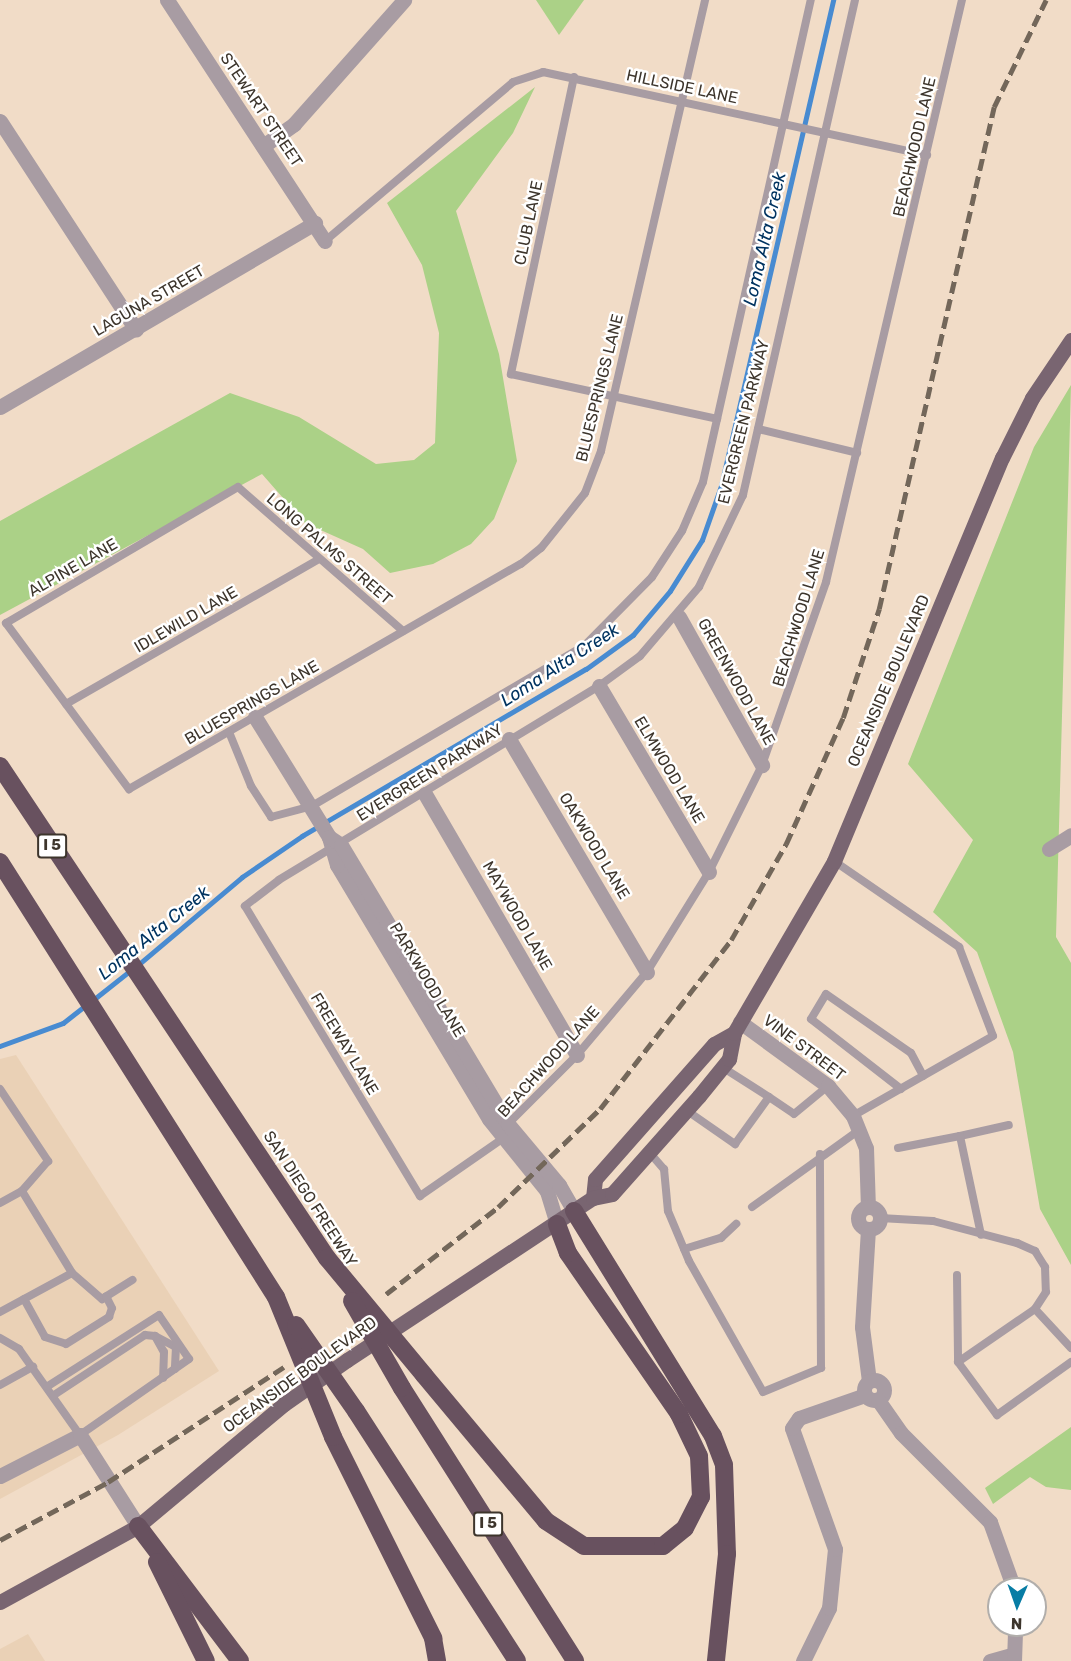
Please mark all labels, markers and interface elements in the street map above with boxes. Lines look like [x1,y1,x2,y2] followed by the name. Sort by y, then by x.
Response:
[216,49,306,171] street label: STEWART STREET
[625,66,739,108] street label: HILLSIDE LANE
[890,75,940,219] street label: BEACHWOOD LANE
[739,170,791,308] water label: Loma Alta Creek
[511,179,547,267] street label: CLUB LANE
[90,261,208,341] street label: LAGUNA STREET
[572,312,628,464] street label: BLUESPRINGS LANE
[714,338,774,506] street label: EVERGREEN PARKWAY
[262,489,396,609] street label: LONG PALMS STREET
[25,535,121,601] street label: ALPINE LANE
[769,547,829,689] street label: BEACHWOOD LANE
[131,583,241,657] street label: IDLEWILD LANE
[844,592,934,770] street label: OCEANSIDE BOULEVARD
[693,615,779,749] street label: GREENWOOD LANE
[496,618,624,712] water label: Loma Alta Creek
[181,657,323,749] street label: BLUESPRINGS LANE
[630,713,708,827] street label: ELMWOOD LANE
[353,720,507,826] street label: EVERGREEN PARKWAY
[555,789,633,903] street label: OAKWOOD LANE
[37,834,67,858] road number: I 5
[478,858,556,974] street label: MAYWOOD LANE
[94,881,214,985] water label: Loma Alta Creek
[385,919,469,1041] street label: PARKWOOD LANE
[306,989,382,1099] street label: FREEWAY LANE
[494,1003,604,1121] street label: BEACHWOOD LANE
[759,1011,849,1085] street label: VINE STREET
[259,1128,361,1270] street label: SAN DIEGO FREEWAY
[219,1313,381,1437] street label: OCEANSIDE BOULEVARD
[473,1512,503,1536] road number: I 5
[987,1577,1047,1637] north arrow
[1010,1614,1023,1633] text: N

